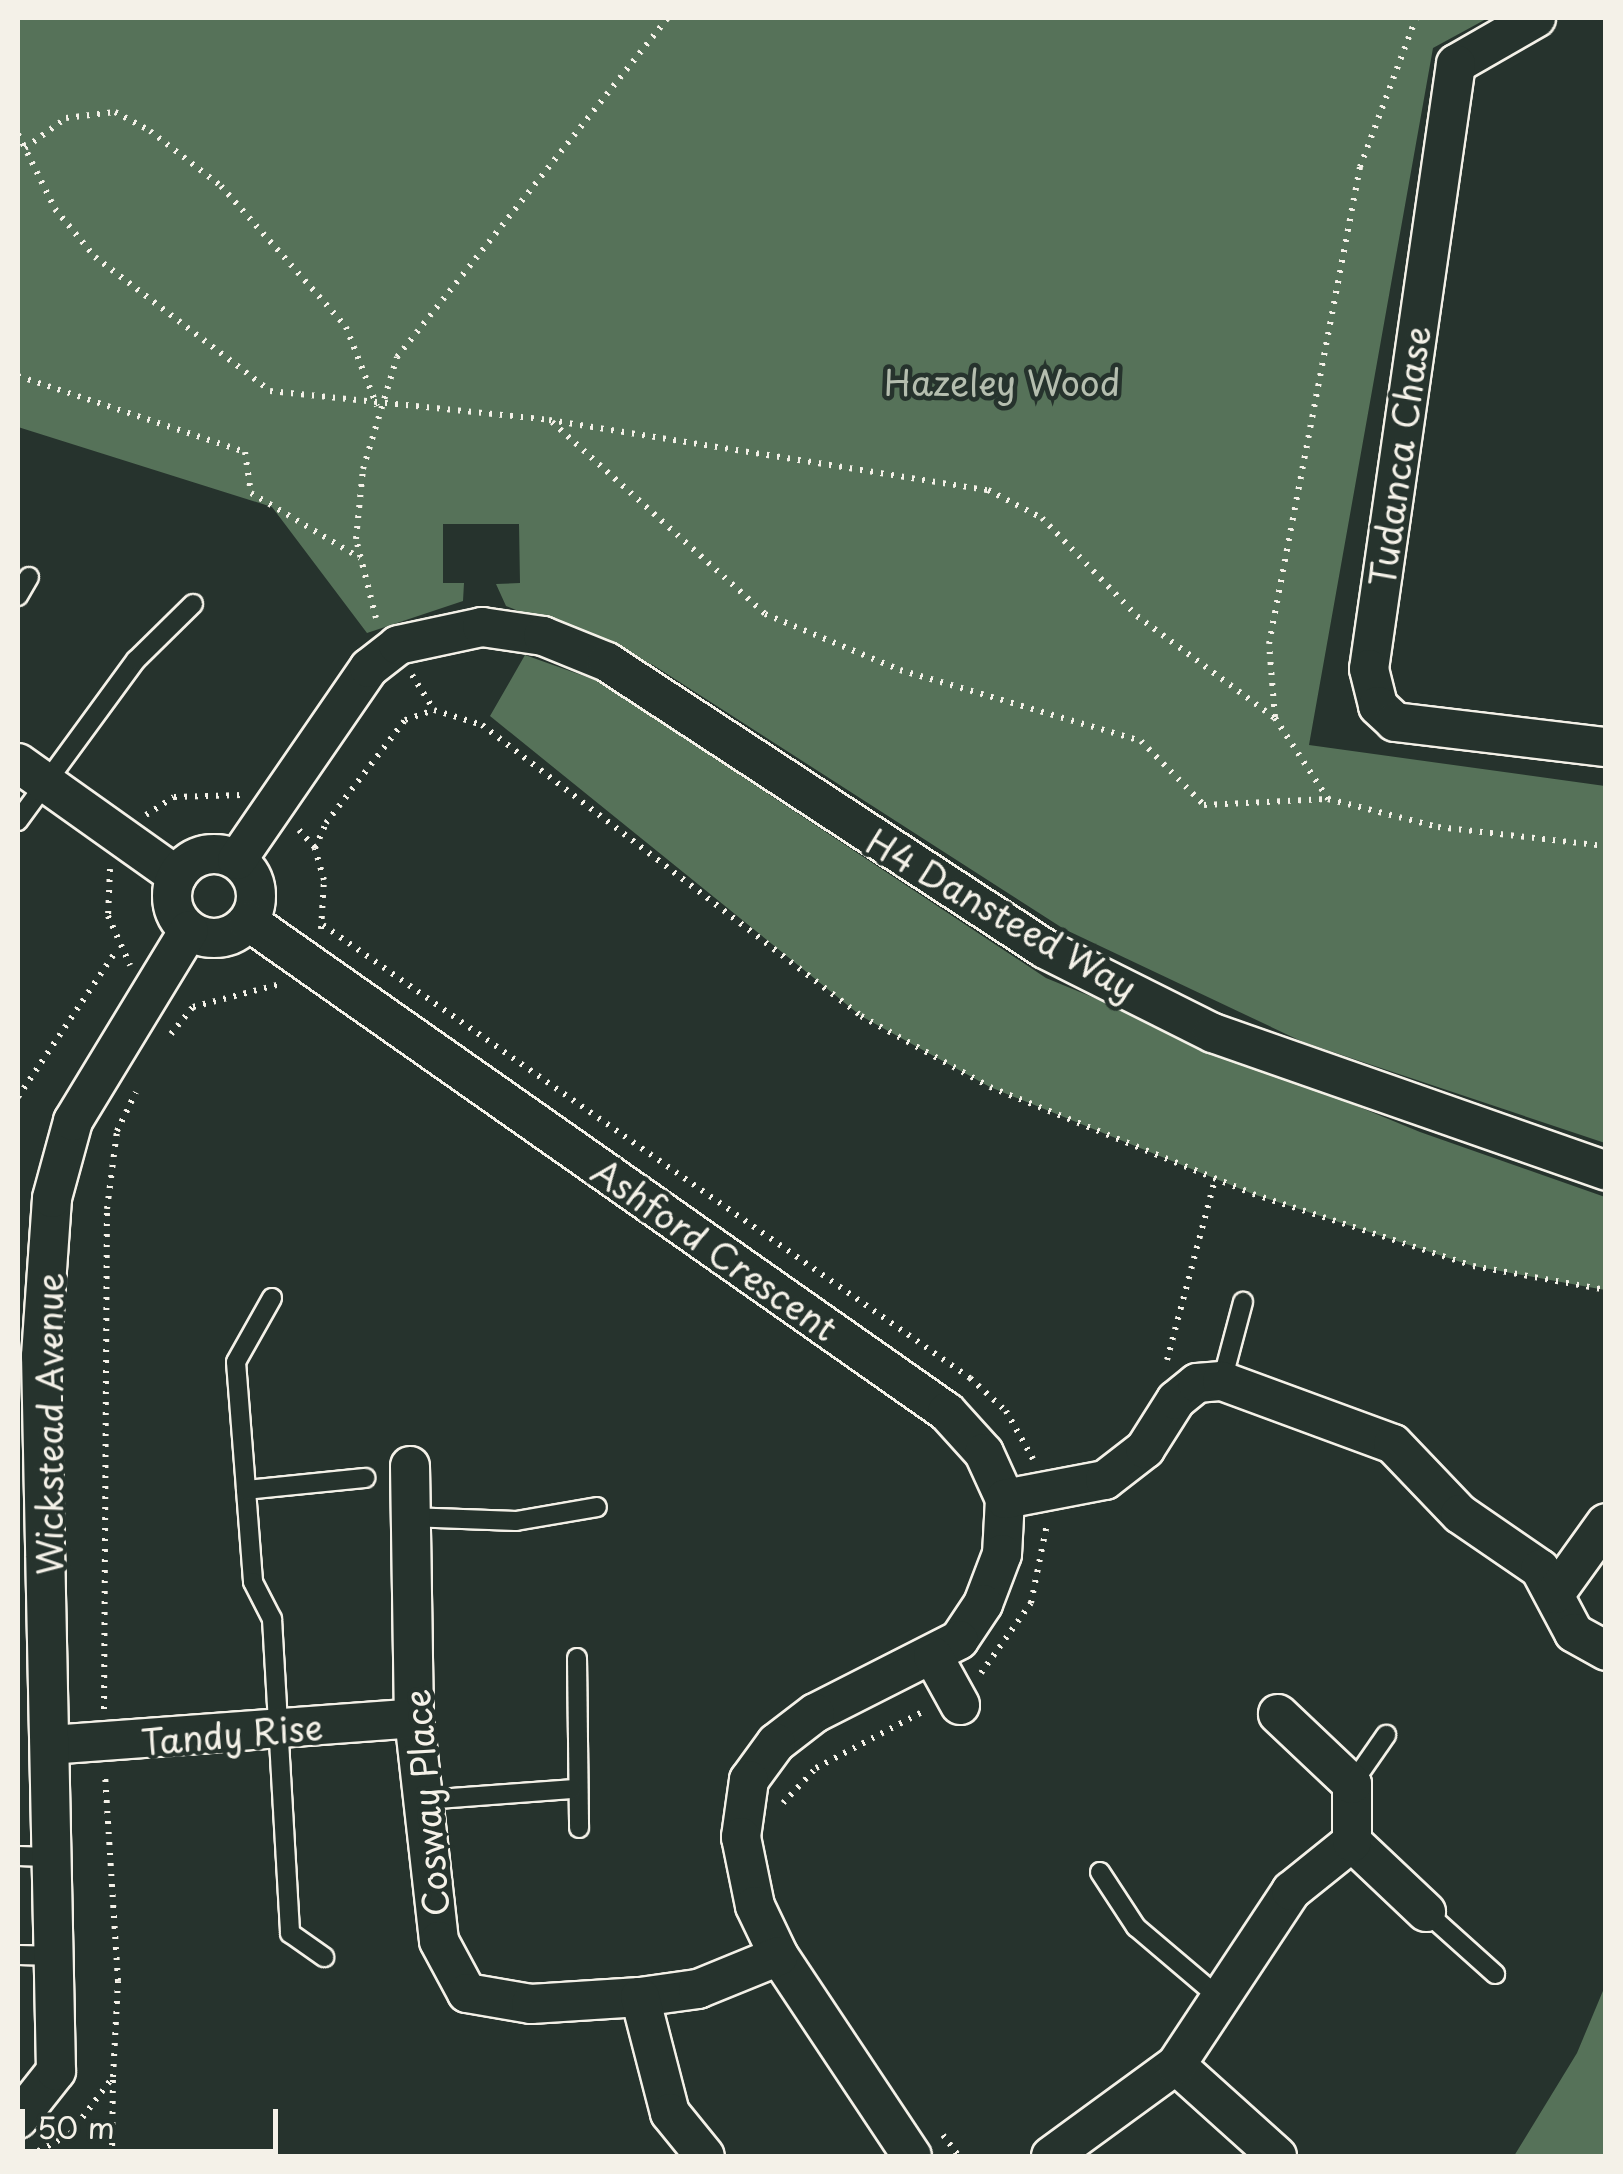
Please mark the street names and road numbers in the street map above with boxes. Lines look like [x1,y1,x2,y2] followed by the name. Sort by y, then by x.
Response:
[1360,324,1438,588] street label: Tudanca Chase
[858,819,1146,1009] street label: H4 Dansteed Way
[584,1148,846,1350] street label: Ashford Crescent
[28,1272,70,1576] street label: Wickstead Avenue
[395,1686,457,1920] street label: Cosway Place
[140,1705,324,1763] street label: Tandy Rise

